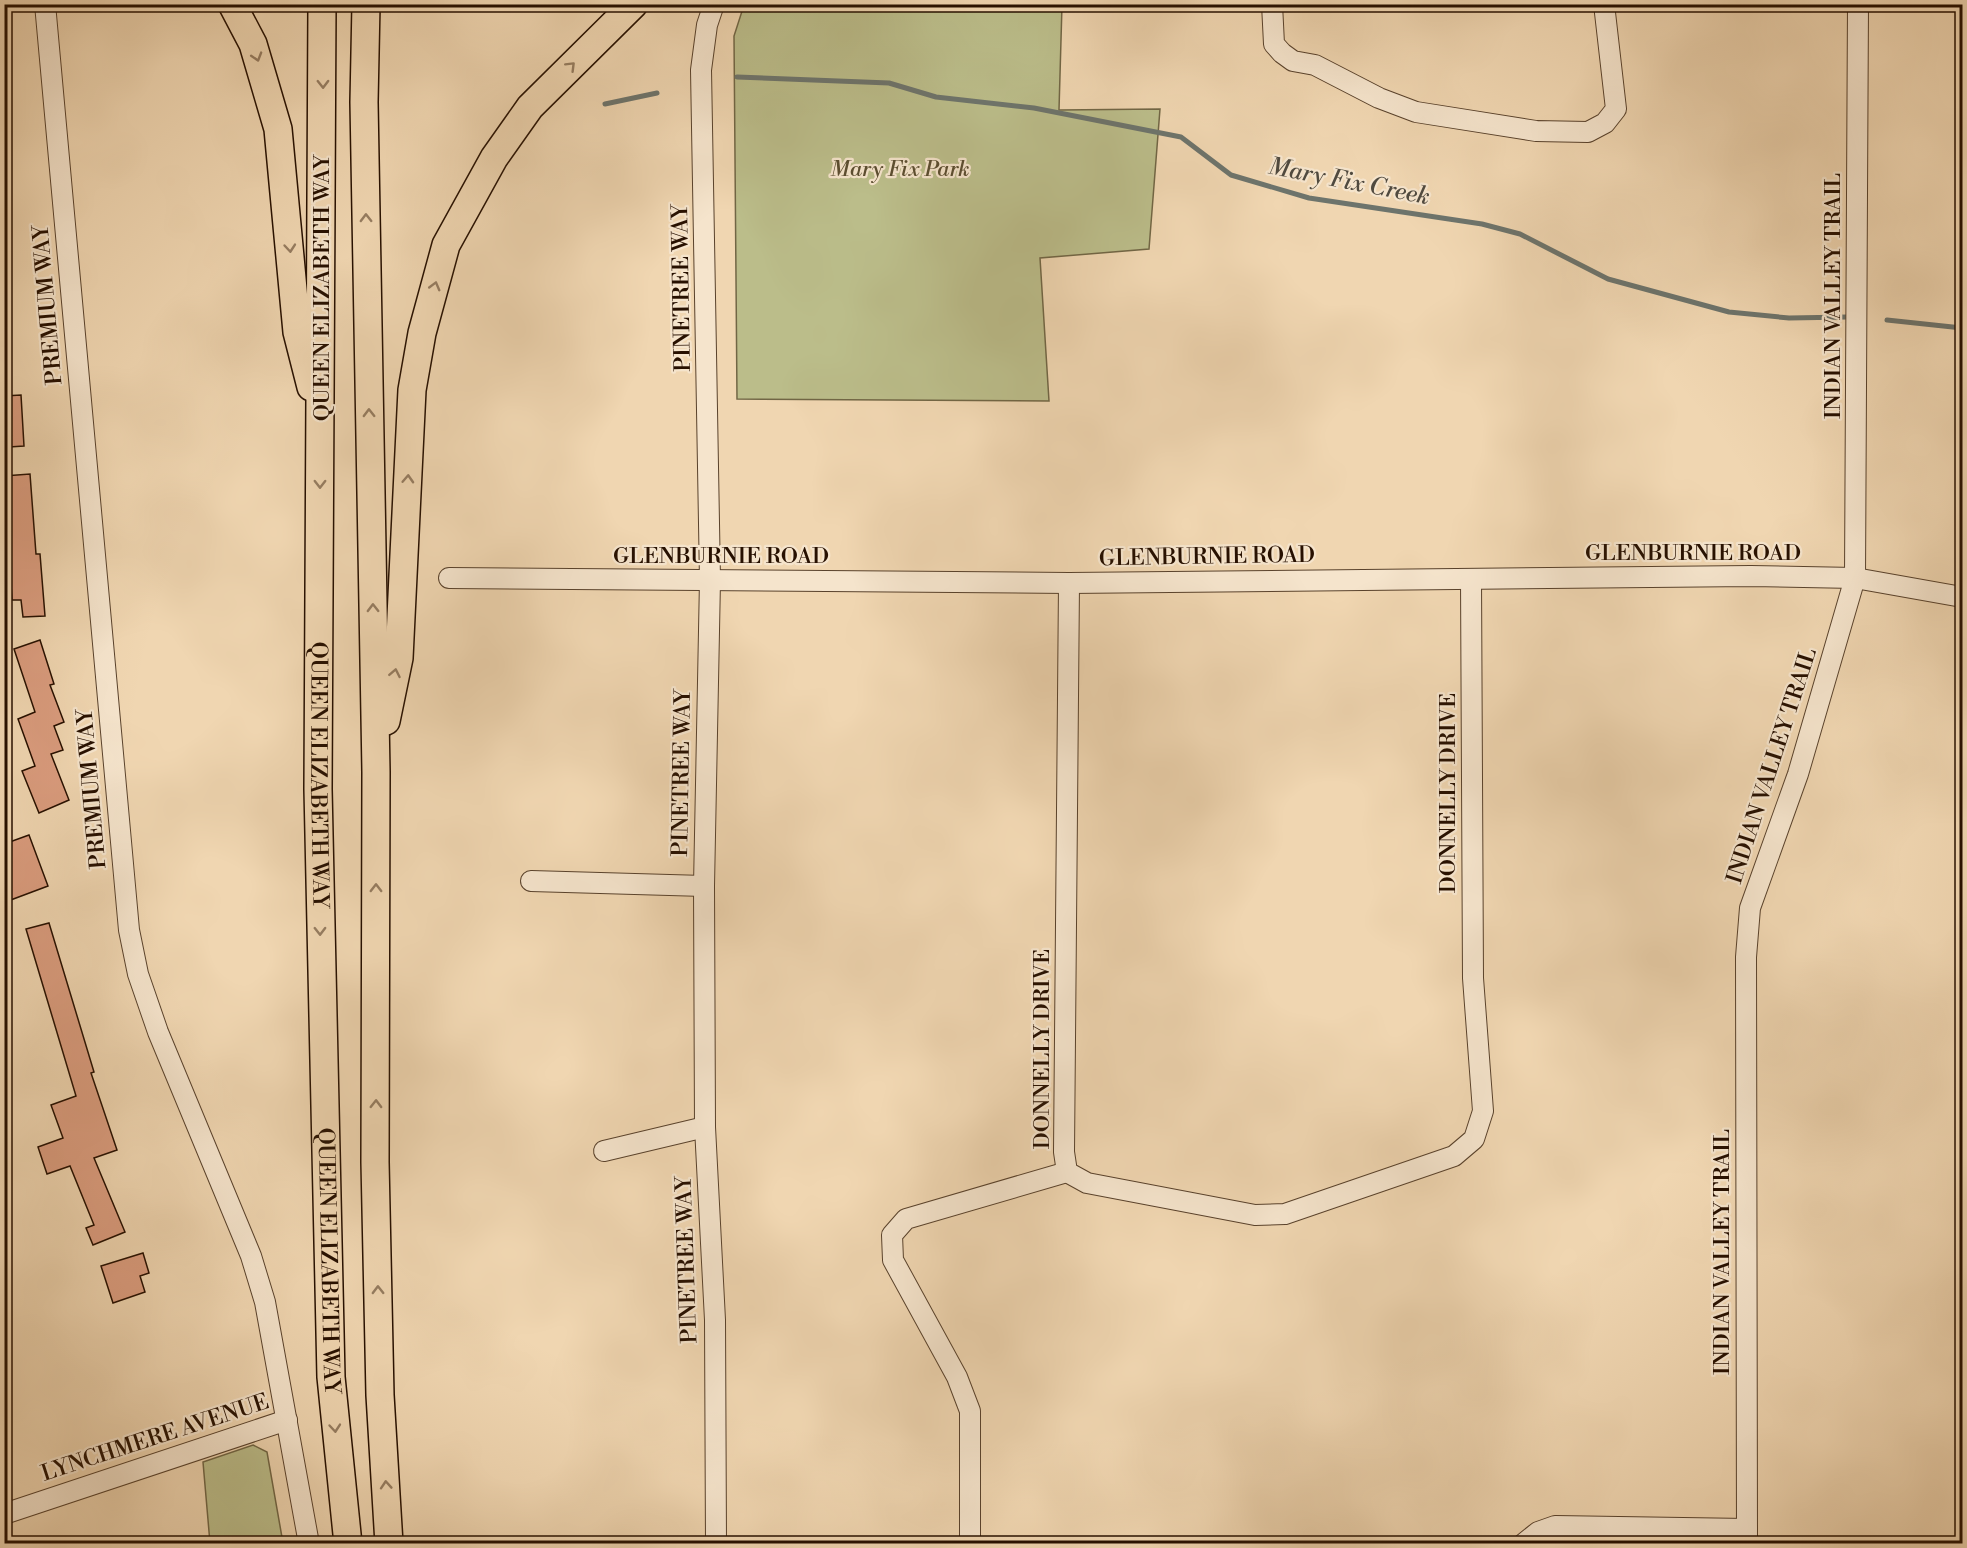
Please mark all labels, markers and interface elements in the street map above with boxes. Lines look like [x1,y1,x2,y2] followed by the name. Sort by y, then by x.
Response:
[250,51,262,62] one-way arrow
[563,62,574,73] one-way arrow
[317,79,329,88] one-way arrow
[1266,152,1432,212] water label: Mary Fix Creek
[309,153,336,421] street label: QUEEN ELIZABETH WAY
[830,156,970,183] park label: Mary Fix Park
[1820,173,1847,419] street label: INDIAN VALLEY TRAIL
[667,203,697,372] street label: PINETREE WAY
[360,214,372,223] one-way arrow
[27,222,68,386] street label: PREMIUM WAY
[283,244,296,253] one-way arrow
[427,282,440,292] one-way arrow
[363,409,375,418] one-way arrow
[401,474,414,483] one-way arrow
[314,480,326,489] one-way arrow
[1585,540,1801,567] street label: GLENBURNIE ROAD
[1099,542,1315,572] street label: GLENBURNIE ROAD
[613,543,829,570] street label: GLENBURNIE ROAD
[367,604,379,613] one-way arrow
[304,642,334,910] street label: QUEEN ELIZABETH WAY
[1721,645,1823,887] street label: INDIAN VALLEY TRAIL
[388,669,401,679] one-way arrow
[667,688,697,857] street label: PINETREE WAY
[1435,693,1462,893] street label: DONNELLY DRIVE
[71,706,112,870] street label: PREMIUM WAY
[370,883,382,892] one-way arrow
[314,927,326,936] one-way arrow
[1029,949,1056,1149] street label: DONNELLY DRIVE
[370,1099,382,1108] one-way arrow
[312,1127,346,1397] street label: QUEEN ELIZABETH WAY
[1709,1129,1736,1375] street label: INDIAN VALLEY TRAIL
[671,1174,703,1344] street label: PINETREE WAY
[371,1286,384,1295] one-way arrow
[38,1388,272,1488] street label: LYNCHMERE AVENUE
[329,1424,342,1433] one-way arrow
[379,1481,392,1490] one-way arrow

